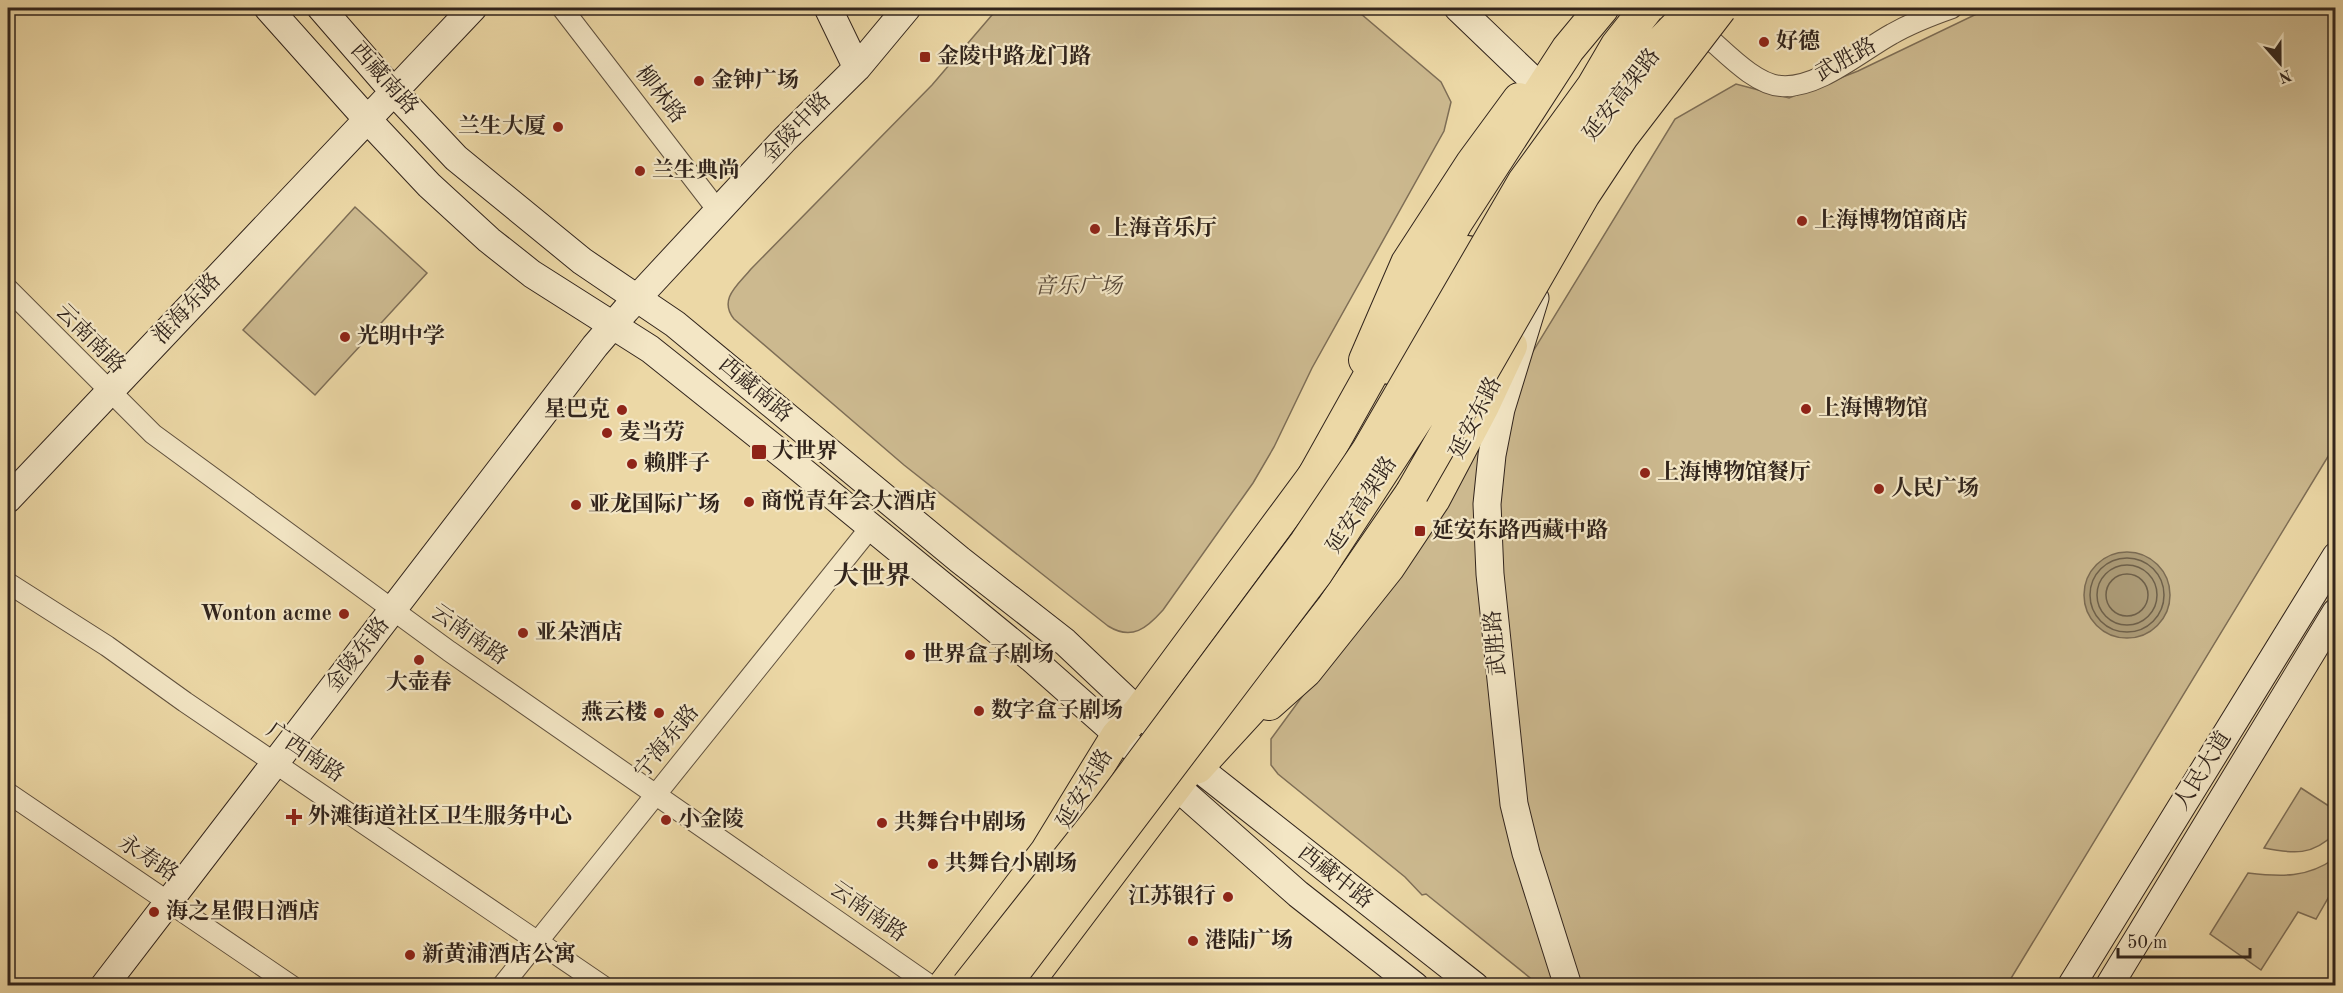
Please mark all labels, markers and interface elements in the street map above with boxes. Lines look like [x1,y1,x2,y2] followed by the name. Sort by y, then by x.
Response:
[1776,29,1820,53] place label: 好德
[1811,33,1880,86] street label: 武胜路
[2250,33,2310,93] north arrow
[1757,35,1771,49] marker: 好德
[346,38,423,119] street label: 西藏南路
[937,44,1091,68] place label: 金陵中路龙门路
[1578,44,1665,145] street label: 延安高架路
[918,50,932,64] marker: 金陵中路龙门路
[631,61,691,128] street label: 柳林路
[2275,65,2293,85] text: N
[711,68,799,92] place label: 金钟广场
[692,74,706,88] marker: 金钟广场
[757,87,835,167] street label: 金陵中路
[458,114,546,138] place label: 兰生大厦
[551,120,565,134] marker: 兰生大厦
[652,158,740,182] place label: 兰生典尚
[633,164,647,178] marker: 兰生典尚
[1814,207,1968,232] place label: 上海博物馆商店
[1795,214,1809,228] marker: 上海博物馆商店
[1107,215,1217,240] place label: 上海音乐厅
[1088,222,1102,236] marker: 上海音乐厅
[147,268,225,349] street label: 淮海东路
[1034,274,1124,298] park label: 音乐广场
[51,299,130,378] street label: 云南南路
[357,324,445,348] place label: 光明中学
[338,330,352,344] marker: 光明中学
[714,352,797,427] street label: 西藏南路
[1444,373,1506,462] street label: 延安东路
[1818,395,1928,420] place label: 上海博物馆
[544,397,610,421] place label: 星巴克
[1799,402,1813,416] marker: 上海博物馆
[615,403,629,417] marker: 星巴克
[619,420,685,444] place label: 麦当劳
[600,426,614,440] marker: 麦当劳
[772,439,838,463] place label: 大世界
[750,443,768,461] marker: 大世界
[644,451,710,475] place label: 赖胖子
[1321,452,1401,557] street label: 延安高架路
[625,457,639,471] marker: 赖胖子
[1657,459,1811,484] place label: 上海博物馆餐厅
[1638,466,1652,480] marker: 上海博物馆餐厅
[1891,476,1979,500] place label: 人民广场
[1872,482,1886,496] marker: 人民广场
[761,488,937,513] place label: 商悦青年会大酒店
[588,492,720,516] place label: 亚龙国际广场
[742,495,756,509] marker: 商悦青年会大酒店
[569,498,583,512] marker: 亚龙国际广场
[1432,517,1608,542] place label: 延安东路西藏中路
[1413,524,1427,538] marker: 延安东路西藏中路
[833,561,911,590] district label: 大世界
[427,599,513,669] street label: 云南南路
[200,603,332,625] place label: Wonton acme
[337,607,351,621] marker: Wonton acme
[1480,609,1510,677] street label: 武胜路
[321,612,394,696] street label: 金陵东路
[535,619,623,644] place label: 亚朵酒店
[516,626,530,640] marker: 亚朵酒店
[922,642,1054,666] place label: 世界盒子剧场
[903,648,917,662] marker: 世界盒子剧场
[412,653,426,667] marker: 大壶春
[386,670,452,694] place label: 大壶春
[991,697,1123,722] place label: 数字盒子剧场
[581,700,647,724] place label: 燕云楼
[629,700,703,783] street label: 宁海东路
[972,704,986,718] marker: 数字盒子剧场
[652,706,666,720] marker: 燕云楼
[262,718,349,787] street label: 广西南路
[2169,727,2236,814] street label: 人民大道
[1051,745,1117,832] street label: 延安东路
[308,804,572,828] place label: 外滩街道社区卫生服务中心
[678,807,744,831] place label: 小金陵
[285,808,303,826] marker: 外滩街道社区卫生服务中心
[894,810,1026,834] place label: 共舞台中剧场
[659,813,673,827] marker: 小金陵
[875,816,889,830] marker: 共舞台中剧场
[114,830,183,886] street label: 永寿路
[1294,840,1378,913] street label: 西藏中路
[945,851,1077,875] place label: 共舞台小剧场
[926,857,940,871] marker: 共舞台小剧场
[826,876,912,946] street label: 云南南路
[1128,883,1216,908] place label: 江苏银行
[1221,890,1235,904] marker: 江苏银行
[166,898,320,923] place label: 海之星假日酒店
[147,905,161,919] marker: 海之星假日酒店
[2118,921,2250,959] scale bar
[1205,928,1293,952] place label: 港陆广场
[1186,934,1200,948] marker: 港陆广场
[2127,934,2167,952] text: 50 m
[422,941,576,966] place label: 新黄浦酒店公寓
[403,948,417,962] marker: 新黄浦酒店公寓

